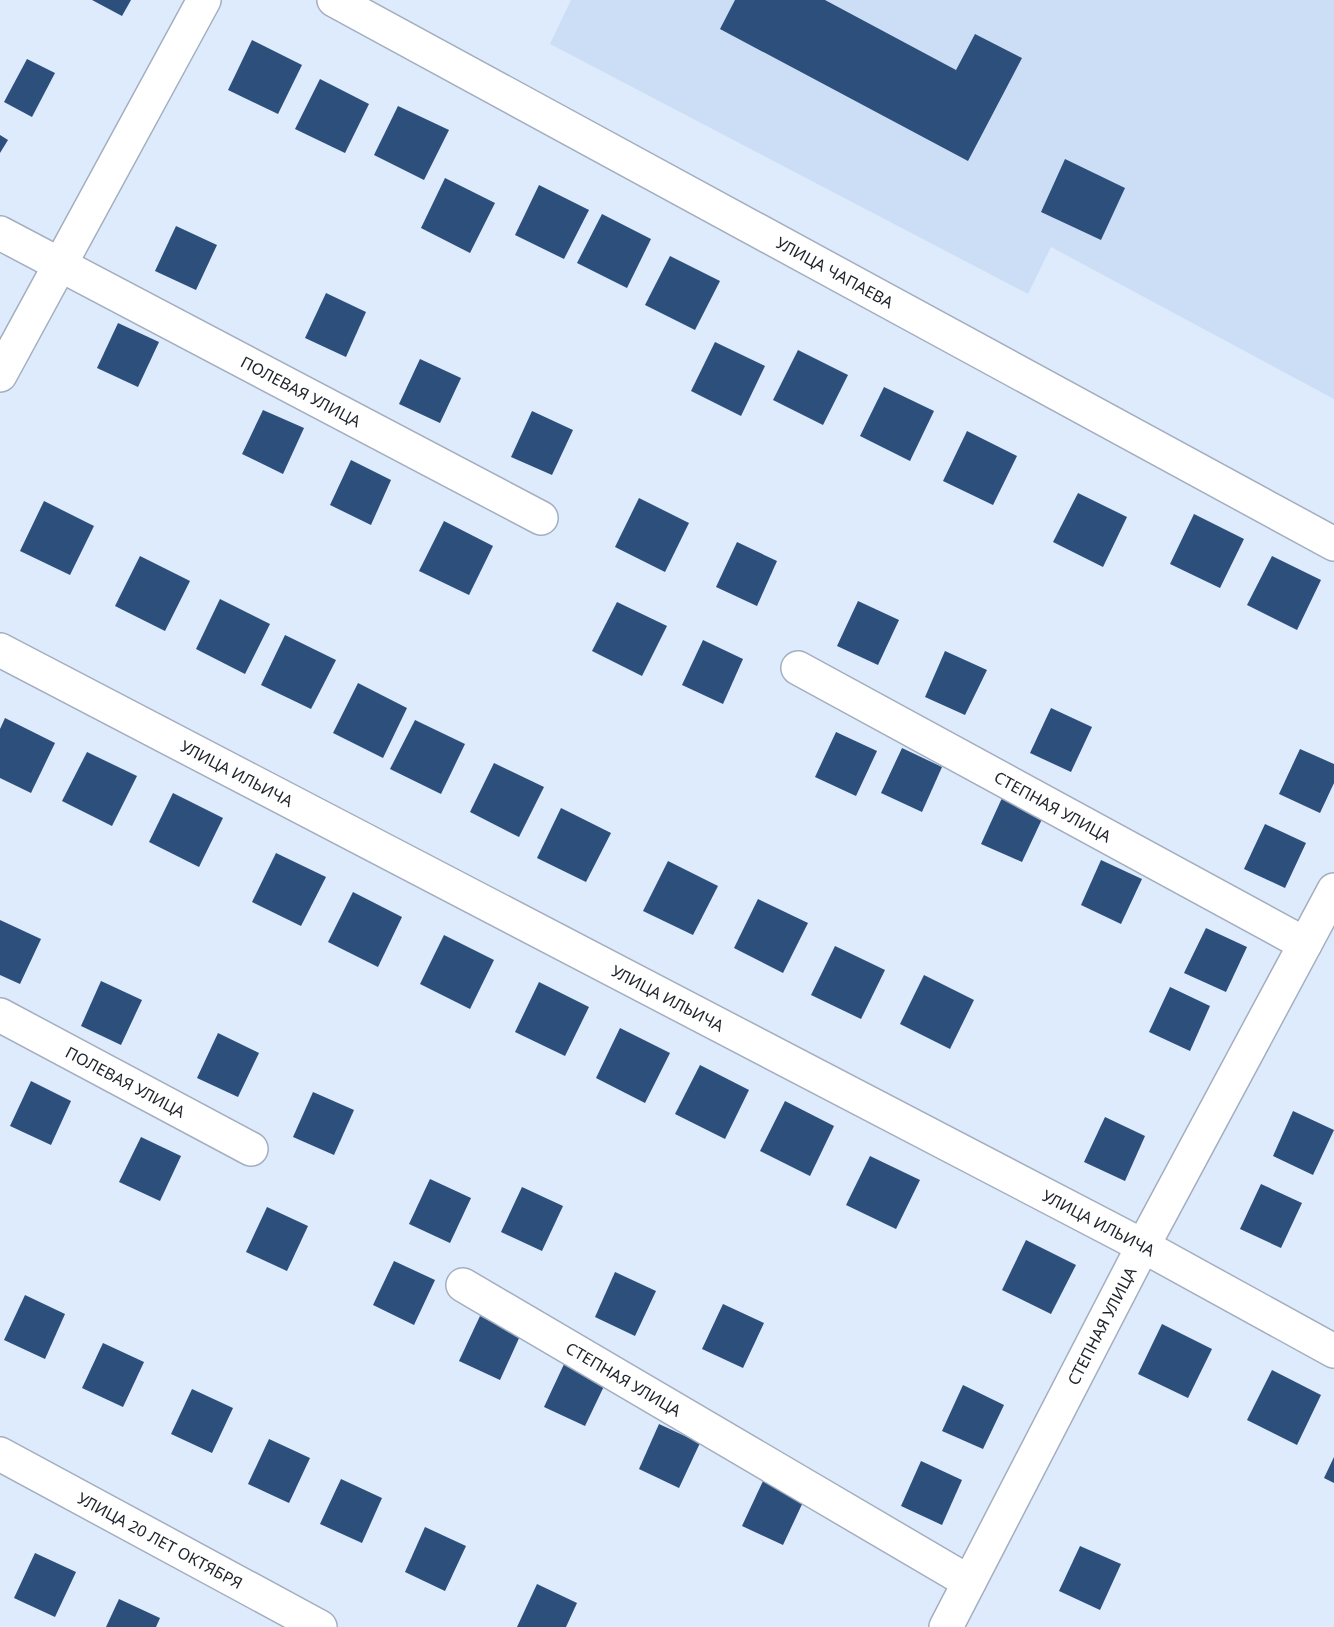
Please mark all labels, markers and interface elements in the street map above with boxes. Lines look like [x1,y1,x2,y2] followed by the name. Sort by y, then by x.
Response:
[772,232,898,314] street label: УЛИЦА ЧАПАЕВА
[237,351,365,432] street label: ПОЛЕВАЯ УЛИЦА
[177,735,298,812] street label: УЛИЦА ИЛЬИЧА
[990,766,1116,848] street label: СТЕПНАЯ УЛИЦА
[608,960,728,1037] street label: УЛИЦА ИЛЬИЧА
[62,1041,190,1123] street label: ПОЛЕВАЯ УЛИЦА
[1039,1184,1159,1262] street label: УЛИЦА ИЛЬИЧА
[1062,1262,1142,1389] street label: СТЕПНАЯ УЛИЦА
[562,1337,686,1422] street label: СТЕПНАЯ УЛИЦА
[74,1487,247,1594] street label: УЛИЦА 20 ЛЕТ ОКТЯБРЯ

